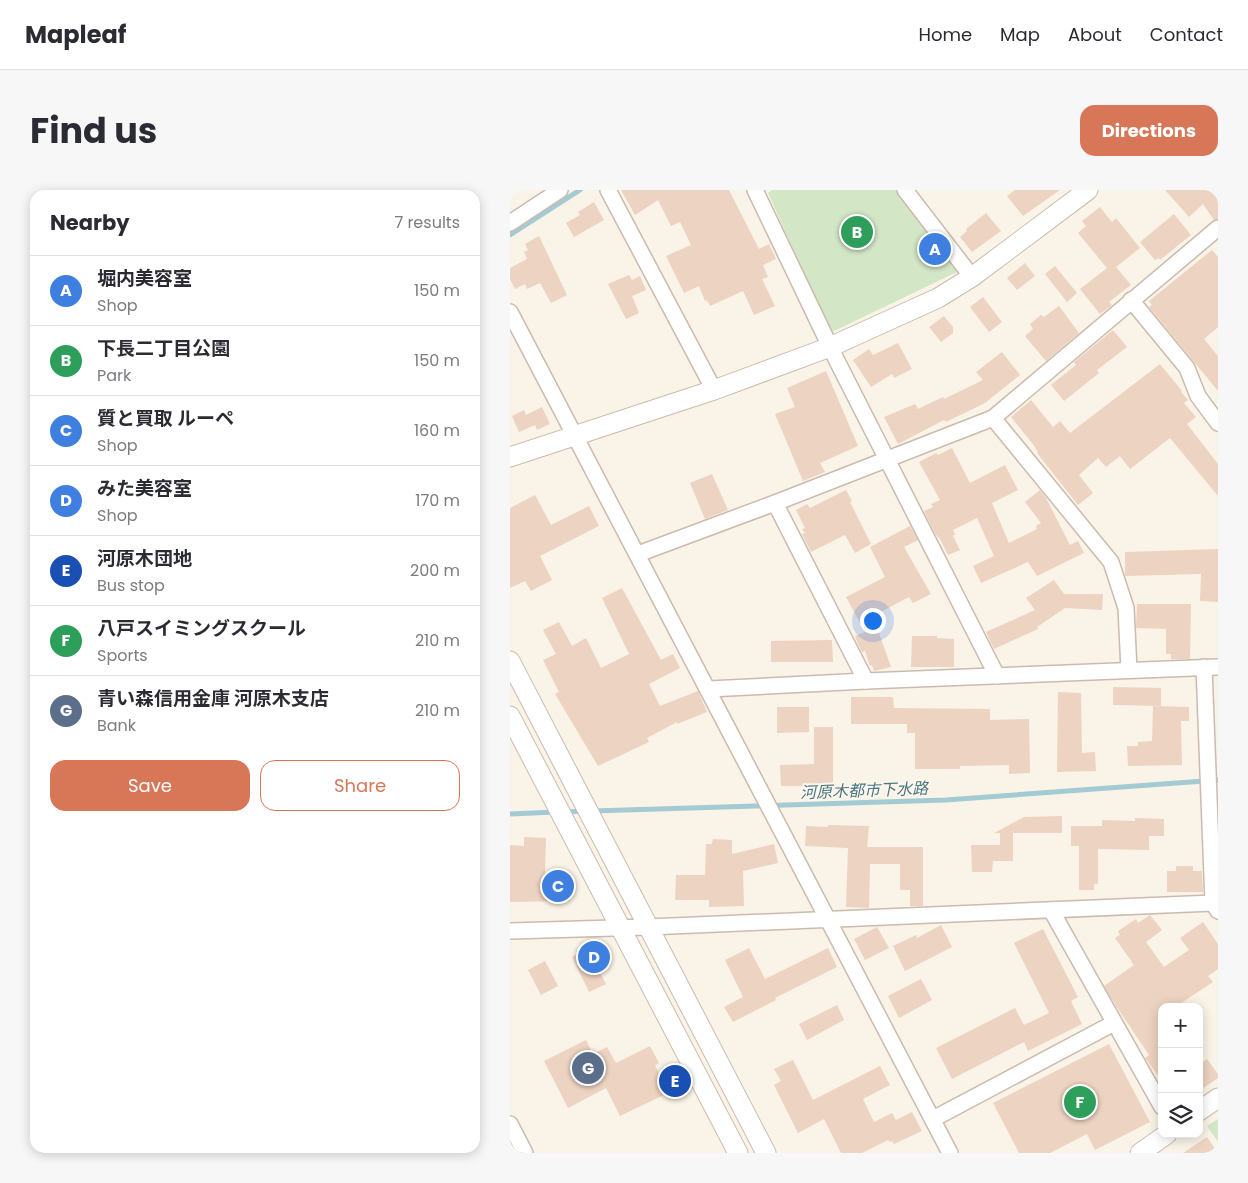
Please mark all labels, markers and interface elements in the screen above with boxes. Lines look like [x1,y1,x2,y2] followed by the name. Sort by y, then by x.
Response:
[25,18,126,51] text: Mapleaf
[918,22,972,47] text: Home
[1000,22,1040,47] text: Map
[1068,22,1122,47] text: About
[1150,22,1223,47] text: Contact
[1080,105,1218,156] button: Directions
[30,106,157,155] text: Find us
[50,208,130,237] text: Nearby
[394,211,460,234] text: 7 results
[841,213,873,251] pin: B
[919,230,951,268] pin: A
[97,265,192,292] text: 堀内美容室
[60,279,72,302] text: A
[414,279,460,302] text: 150 m
[97,294,138,317] text: Shop
[97,335,230,362] text: 下長二丁目公園
[61,349,71,372] text: B
[414,349,460,372] text: 150 m
[97,364,131,387] text: Park
[97,405,234,432] text: 質と買取 ルーペ
[60,419,72,442] text: C
[414,419,460,442] text: 160 m
[97,434,138,457] text: Shop
[97,475,192,502] text: みた美容室
[60,489,72,512] text: D
[415,489,460,512] text: 170 m
[97,504,138,527] text: Shop
[97,545,192,572] text: 河原木団地
[62,559,70,582] text: E
[410,559,460,582] text: 200 m
[97,574,165,597] text: Bus stop
[860,608,886,634] your location
[97,615,306,642] text: 八戸スイミングスクール
[62,629,70,652] text: F
[415,629,460,652] text: 210 m
[97,644,148,667] text: Sports
[97,685,329,712] text: 青い森信用金庫 河原木支店
[60,699,72,722] text: G
[415,699,460,722] text: 210 m
[97,714,136,737] text: Bank
[50,760,250,811] button: Save
[260,760,460,811] button: Share
[800,777,930,804] water label: 河原木都市下水路
[542,867,574,905] pin: C
[578,938,610,976] pin: D
[1158,1003,1203,1138] map controls
[1158,1003,1203,1048] button: +
[1158,1048,1203,1093] button: −
[572,1049,604,1087] pin: G
[659,1062,691,1100] pin: E
[1064,1083,1096,1121] pin: F
[1158,1093,1203,1138] button: layers

